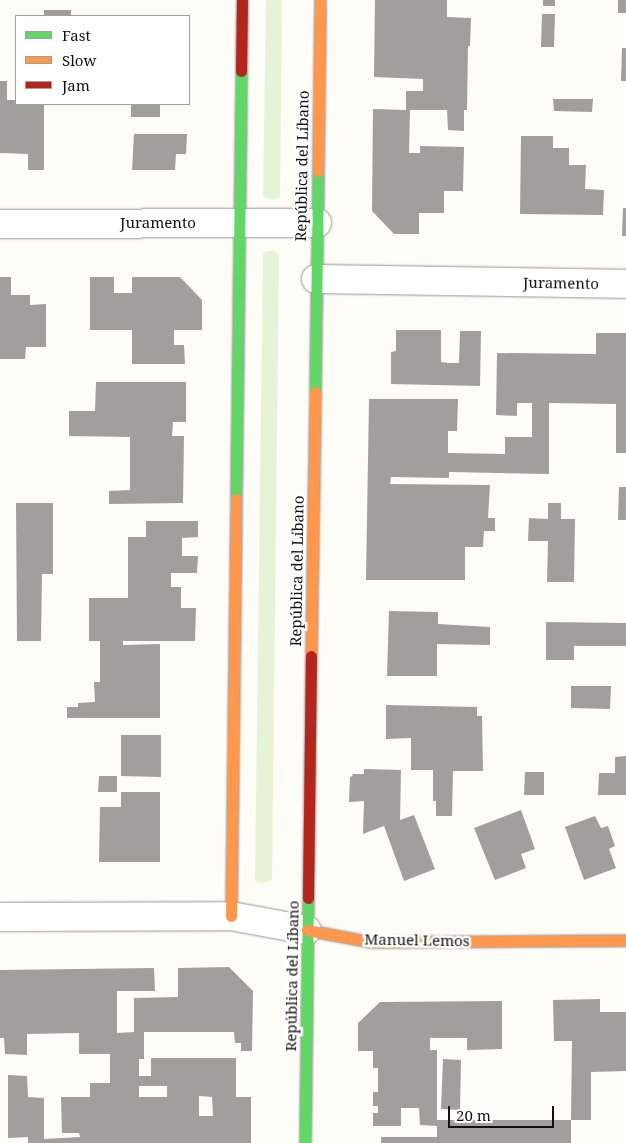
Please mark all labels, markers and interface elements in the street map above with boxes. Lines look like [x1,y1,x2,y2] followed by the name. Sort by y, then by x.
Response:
[15,15,190,105] legend
[62,25,91,45] text: Fast
[62,50,96,70] text: Slow
[62,75,90,95] text: Jam
[292,90,312,242] street label: República del Líbano
[120,214,196,232] street label: Juramento
[523,273,599,293] street label: Juramento
[287,495,307,647] street label: República del Líbano
[282,900,302,1052] street label: República del Líbano
[364,930,470,950] street label: Manuel Lemos
[451,1096,557,1128] scale bar
[456,1105,491,1125] text: 20 m

